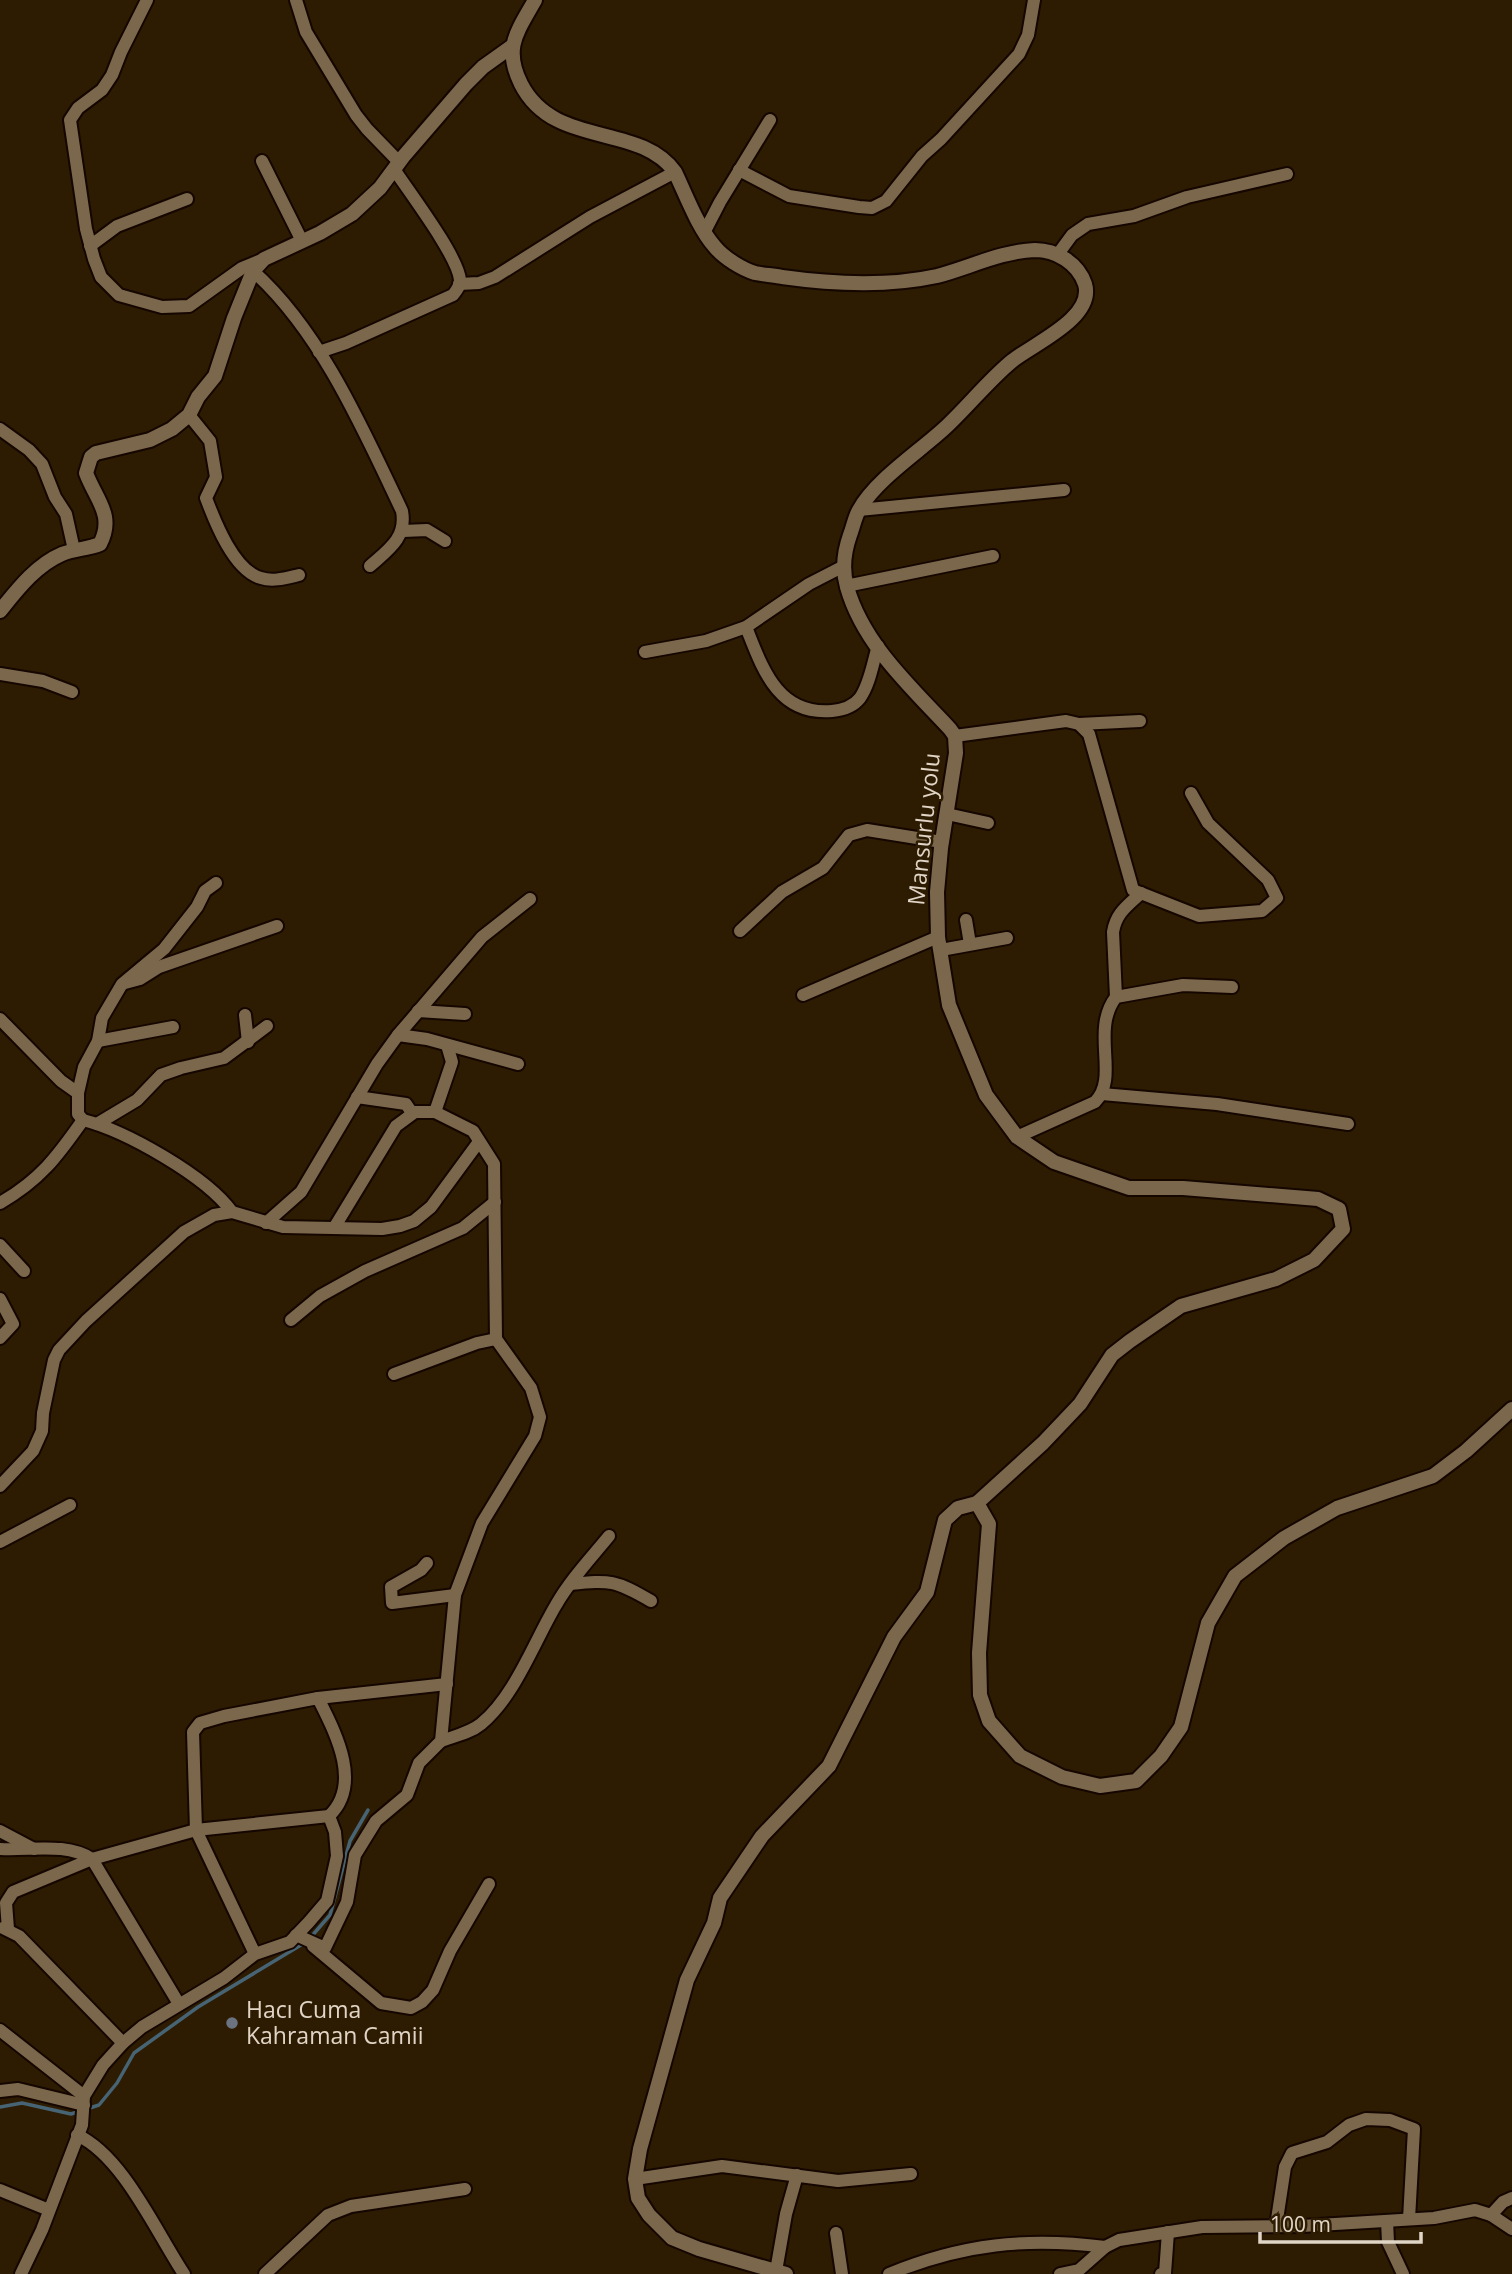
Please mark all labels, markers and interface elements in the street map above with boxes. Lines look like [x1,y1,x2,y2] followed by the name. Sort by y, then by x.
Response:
[899,751,947,907] street label: Mansurlu yolu
[246,1993,423,2051] place label: Hacı Cuma Kahraman Camii
[224,2015,240,2031] marker: Hacı Cuma Kahraman Camii
[1260,2200,1421,2244] scale bar
[1270,2210,1331,2238] text: 100 m

